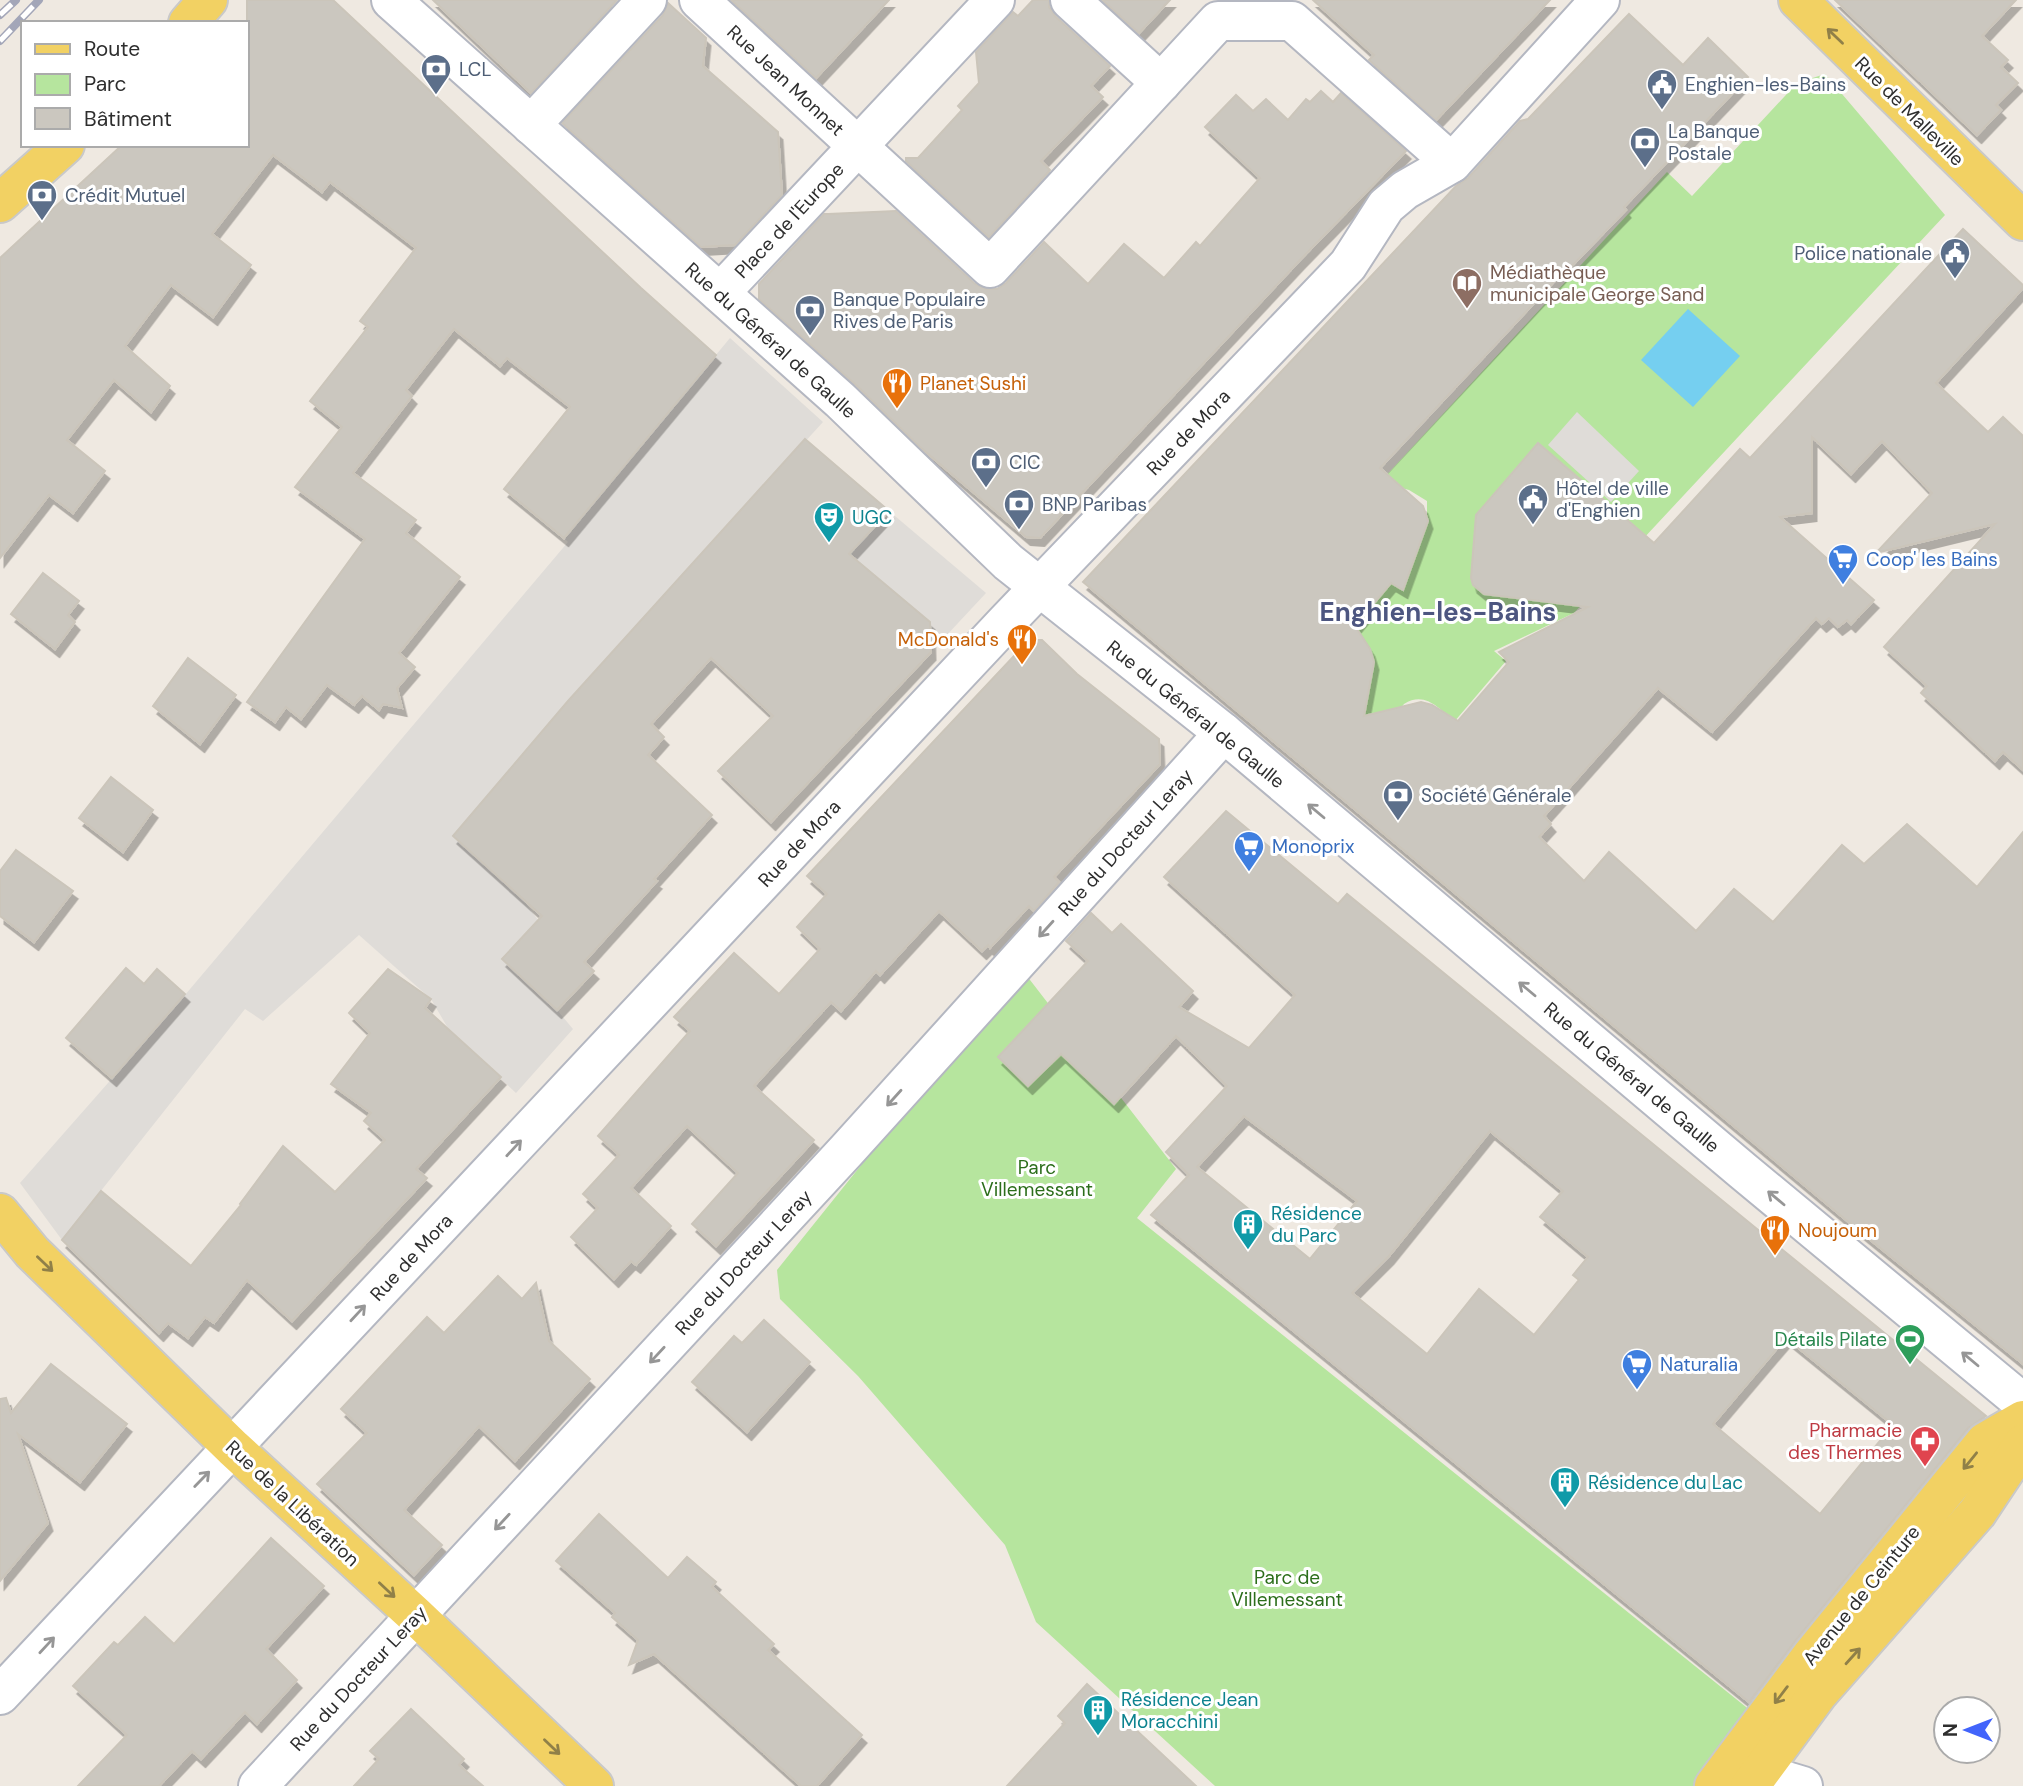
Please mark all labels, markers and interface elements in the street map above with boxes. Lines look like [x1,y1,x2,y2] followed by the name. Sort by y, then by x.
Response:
[722,20,850,141] street label: Rue Jean Monnet
[21,21,248,147] legend
[1826,27,1843,44] one-way arrow
[84,35,140,63] text: Route
[1850,51,1970,171] street label: Rue de Malleville
[419,52,453,96] bank icon: LCL
[459,57,491,82] place label: LCL
[1645,67,1679,111] public building icon: Enghien-les-Bains
[84,70,127,98] text: Parc
[1685,72,1846,97] place label: Enghien-les-Bains
[84,105,172,133] text: Bâtiment
[1668,119,1760,166] place label: La Banque Postale
[1628,125,1662,169] bank icon: La Banque Postale
[729,157,850,284] street label: Place de l'Europe
[25,178,59,222] bank icon: Crédit Mutuel
[65,183,185,208] place label: Crédit Mutuel
[1938,236,1972,280] public building icon: Police nationale
[1794,241,1932,266] place label: Police nationale
[680,257,862,424] street label: Rue du Général de Gaulle
[1490,260,1705,307] place label: Médiathèque municipale George Sand
[1450,266,1484,310] library icon: Médiathèque municipale George Sand
[833,287,985,334] place label: Banque Populaire Rives de Paris
[793,293,827,337] bank icon: Banque Populaire Rives de Paris
[880,366,914,410] restaurant icon: Planet Sushi
[920,371,1026,396] place label: Planet Sushi
[1141,384,1236,481] street label: Rue de Mora
[969,445,1003,489] bank icon: CIC
[1009,450,1041,475] place label: CIC
[1556,476,1669,523] place label: Hôtel de ville d'Enghien
[1516,482,1550,526] public building icon: Hôtel de ville d'Enghien
[1002,487,1036,531] bank icon: BNP Paribas
[1042,492,1147,517] place label: BNP Paribas
[812,500,846,544] theatre icon: UGC
[852,505,892,530] place label: UGC
[1826,542,1860,586] supermarket icon: Coop' les Bains
[1866,547,1998,572] place label: Coop' les Bains
[1320,595,1556,629] district label: Enghien-les-Bains
[1005,622,1039,666] restaurant icon: McDonald's
[898,627,999,652] place label: McDonald's
[1102,635,1290,794] street label: Rue du Général de Gaulle
[1053,763,1198,921] street label: Rue du Docteur Leray
[1381,778,1415,822] bank icon: Société Générale
[1421,783,1572,808] place label: Société Générale
[753,794,846,892] street label: Rue de Mora
[1307,803,1325,819] one-way arrow
[1232,829,1266,873] supermarket icon: Monoprix
[1272,834,1355,859] place label: Monoprix
[1038,920,1054,938] one-way arrow
[1519,981,1537,997] one-way arrow
[1539,996,1725,1158] street label: Rue du Général de Gaulle
[885,1089,902,1106] one-way arrow
[506,1140,523,1157] one-way arrow
[981,1155,1093,1202] park label: Parc Villemessant
[669,1184,818,1340] street label: Rue du Docteur Leray
[1768,1191,1786,1206] one-way arrow
[1271,1201,1362,1248] place label: Résidence du Parc
[1231,1207,1265,1251] building icon: Résidence du Parc
[365,1208,458,1306] street label: Rue de Mora
[1758,1213,1792,1257] restaurant icon: Noujoum
[1798,1218,1877,1243] place label: Noujoum
[36,1256,53,1273] one-way arrow
[350,1304,366,1322] one-way arrow
[1893,1322,1927,1366] sports icon: Détails Pilate
[1774,1327,1887,1352] place label: Détails Pilate
[648,1346,665,1363] one-way arrow
[1620,1347,1654,1391] supermarket icon: Naturalia
[1962,1351,1980,1367] one-way arrow
[1660,1352,1738,1377] place label: Naturalia
[1788,1418,1902,1465] place label: Pharmacie des Thermes
[1908,1424,1942,1468] pharmacy icon: Pharmacie des Thermes
[221,1435,365,1572] street label: Rue de la Libération
[1962,1451,1977,1469] one-way arrow
[1548,1465,1582,1509] building icon: Résidence du Lac
[1588,1470,1743,1495] place label: Résidence du Lac
[194,1471,211,1488] one-way arrow
[494,1513,511,1530] one-way arrow
[1797,1520,1926,1670] street label: Avenue de Ceinture
[1231,1565,1343,1612] park label: Parc de Villemessant
[378,1582,396,1598] one-way arrow
[284,1600,433,1756] street label: Rue du Docteur Leray
[38,1637,55,1654] one-way arrow
[1844,1648,1861,1665] one-way arrow
[1774,1686,1789,1704] one-way arrow
[1121,1687,1259,1734] place label: Résidence Jean Moracchini
[1081,1693,1115,1737] building icon: Résidence Jean Moracchini
[1932,1695,2002,1765] north arrow
[1938,1723,1963,1737] text: N
[543,1738,560,1755] one-way arrow

